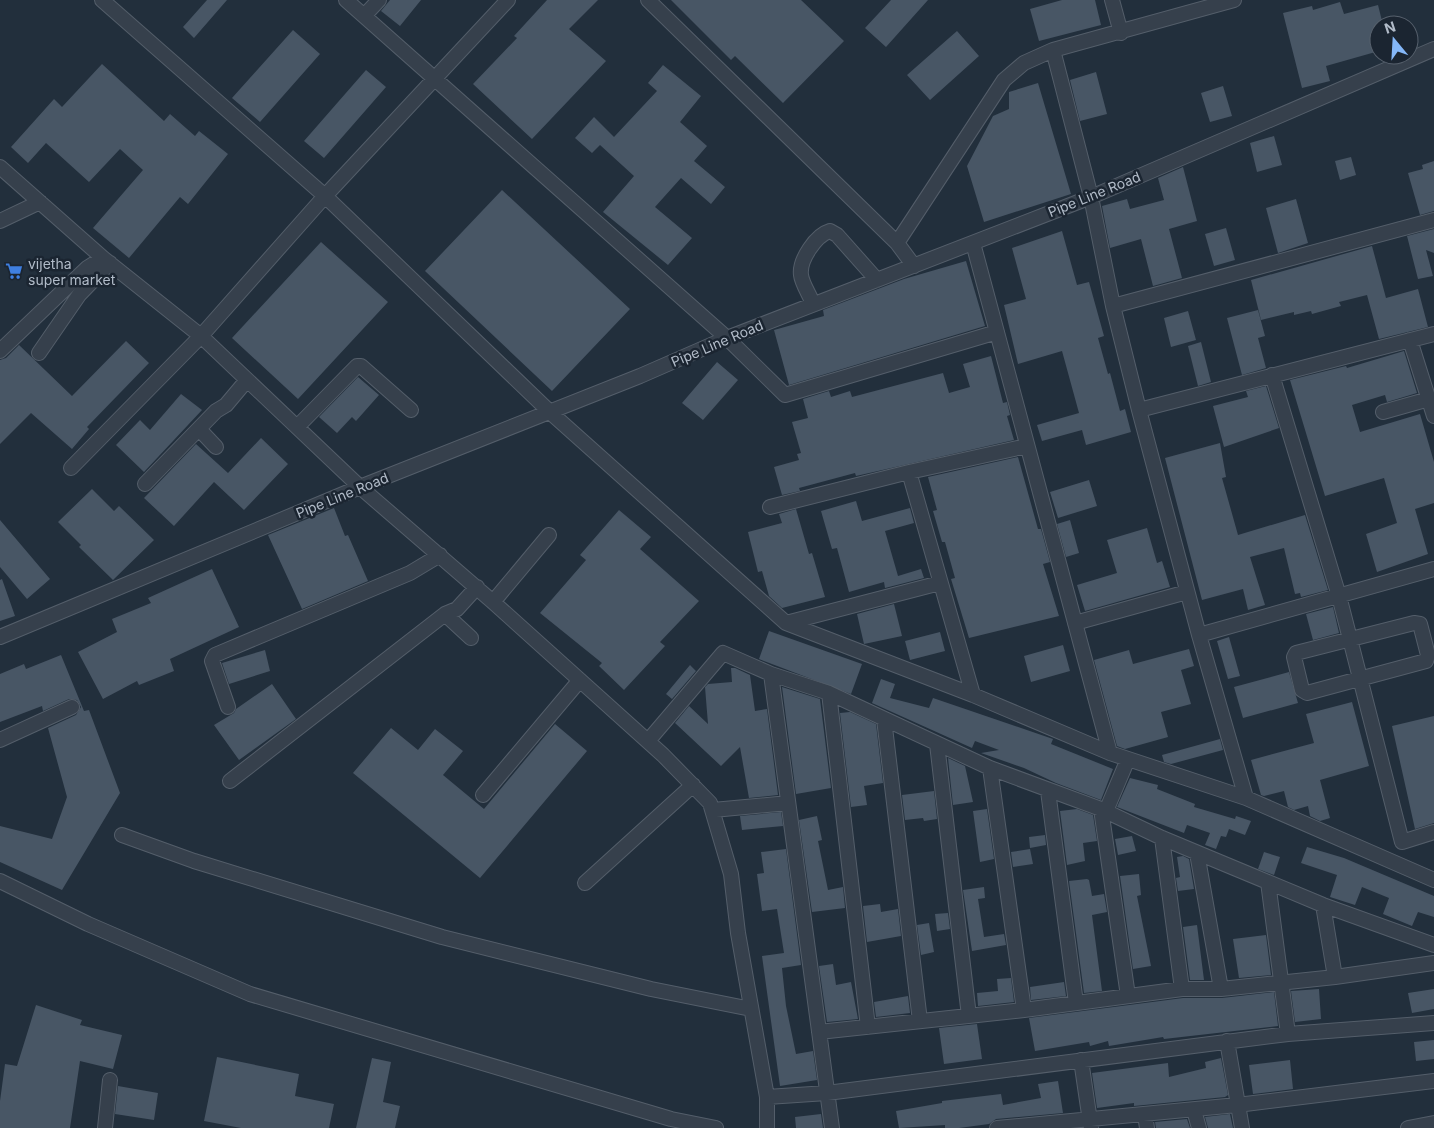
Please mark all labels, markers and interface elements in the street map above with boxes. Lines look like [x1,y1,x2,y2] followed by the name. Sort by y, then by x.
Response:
[1369,15,1419,65] north arrow
[1382,17,1398,37] text: N
[1045,168,1143,220] street label: Pipe Line Road
[28,255,116,288] place label: vijetha super market
[4,261,24,281] supermarket icon: vijetha super market
[668,316,766,370] street label: Pipe Line Road
[293,469,391,521] street label: Pipe Line Road

